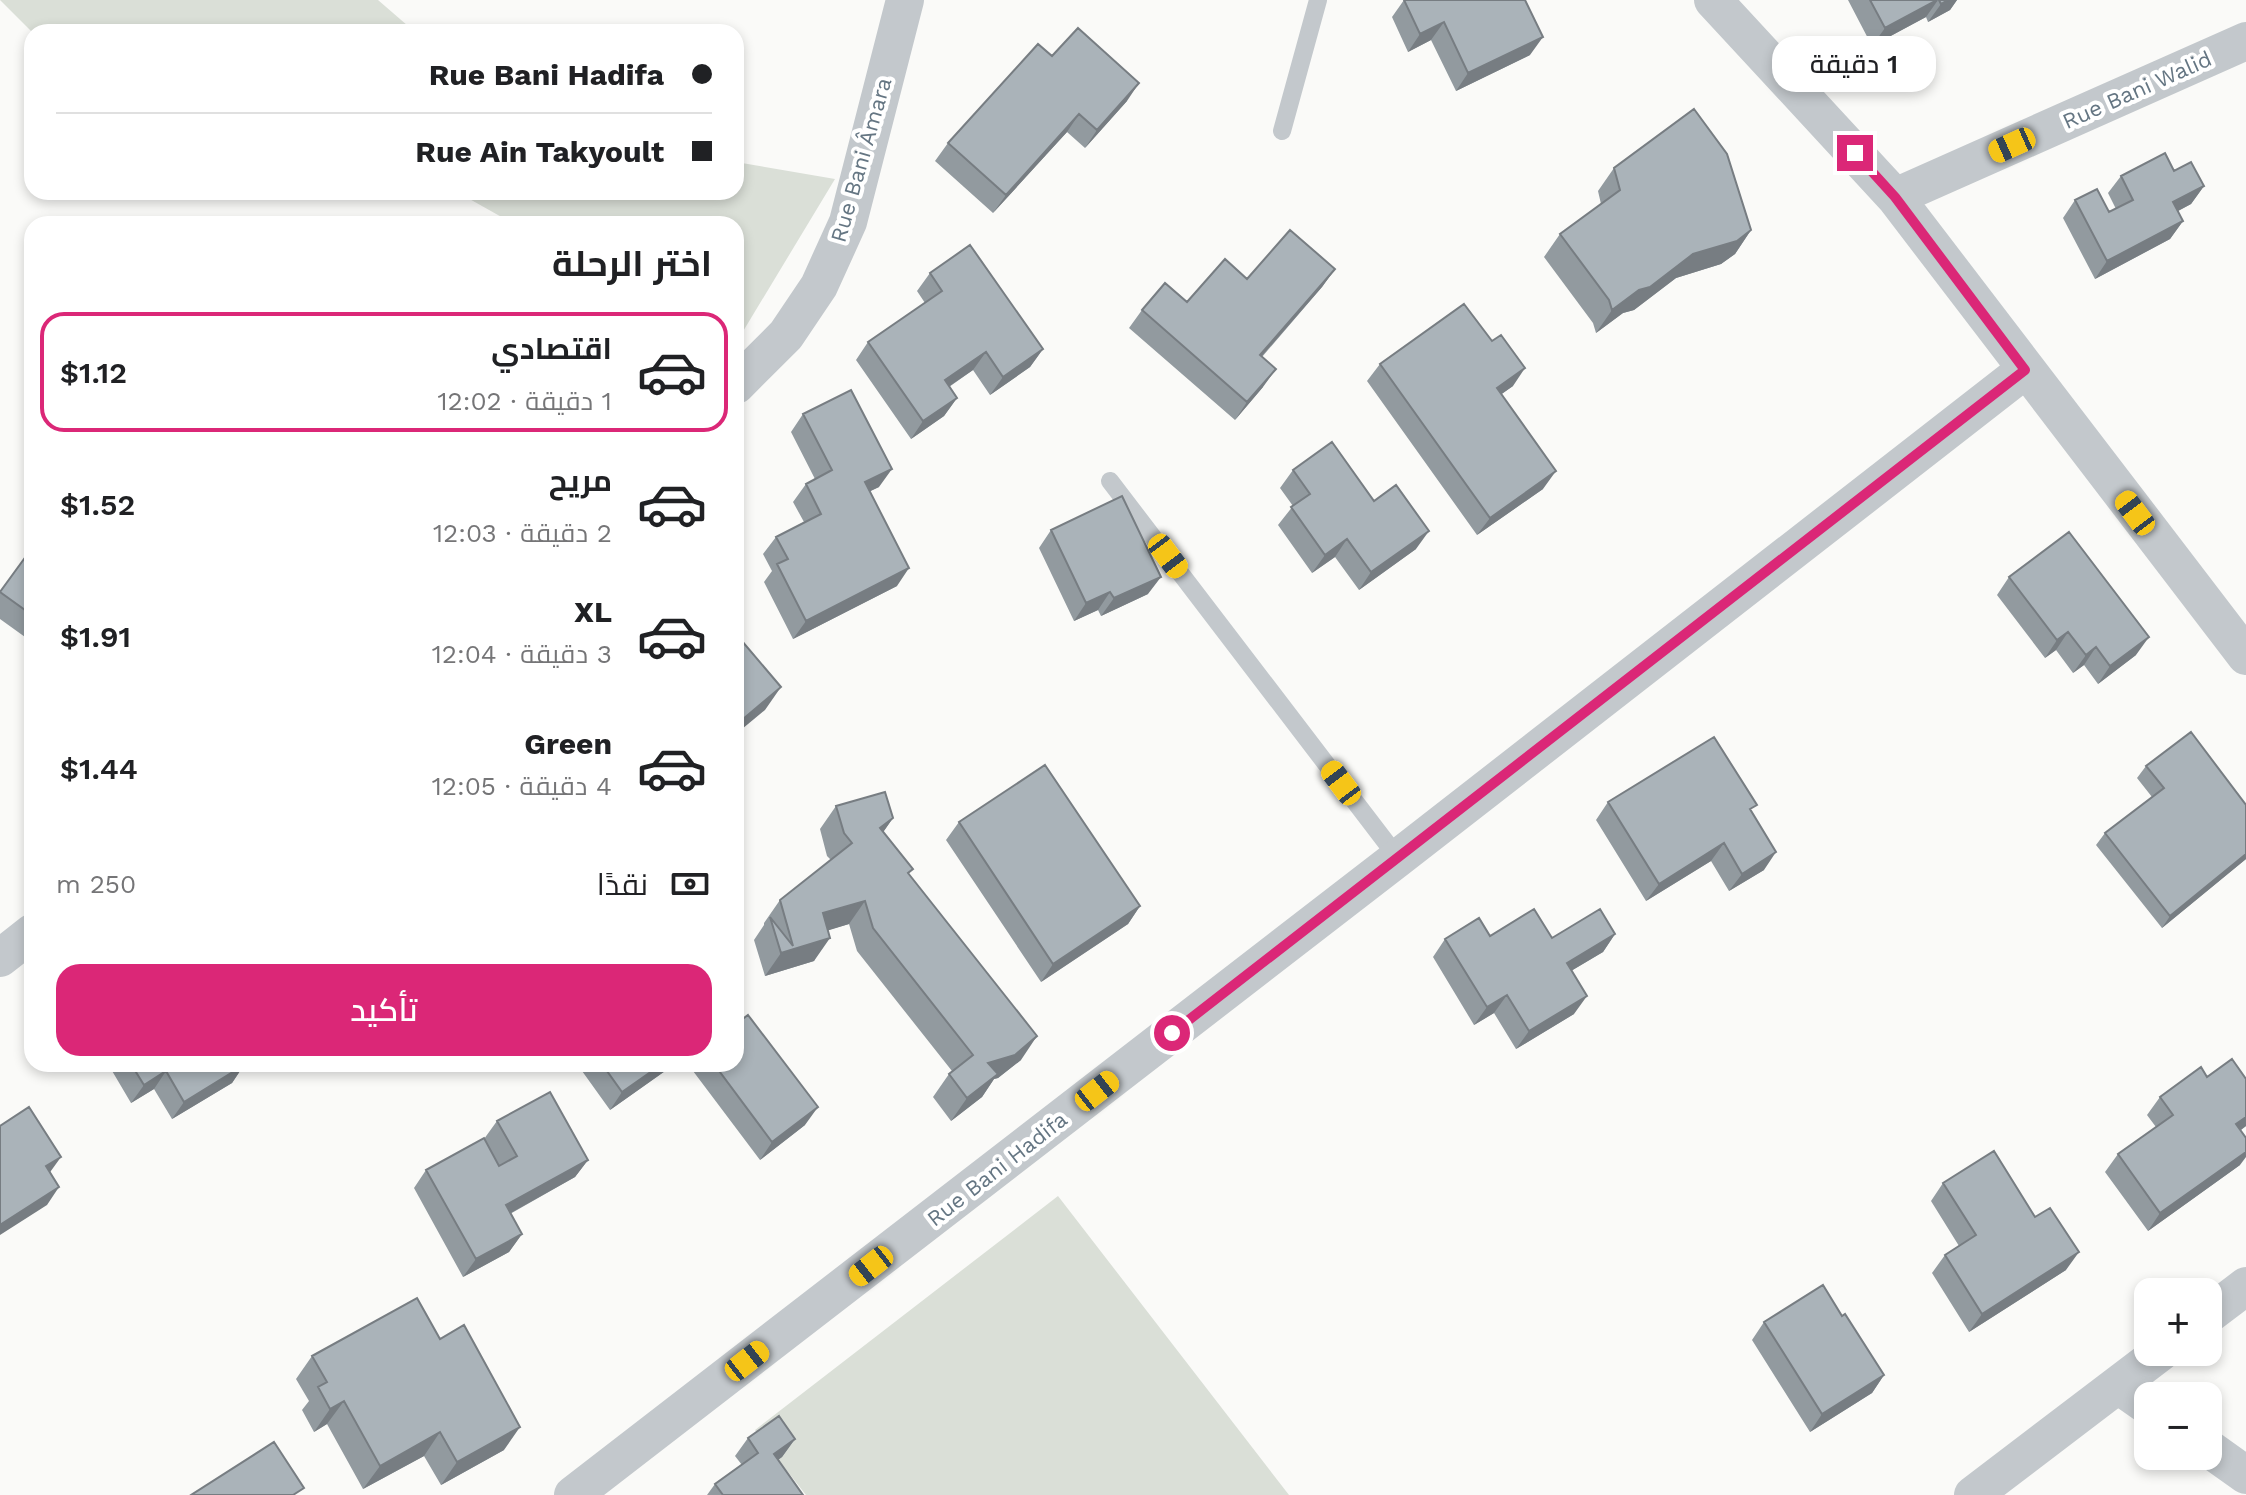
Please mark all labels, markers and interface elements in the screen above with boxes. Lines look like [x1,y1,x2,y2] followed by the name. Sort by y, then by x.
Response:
[1773,37,1937,93] callout: 1 دقيقة
[2059,46,2215,134] street label: Rue Bani Walid
[1810,49,1898,79] text: 1 دقيقة
[429,57,664,92] text: Rue Bani Hadifa
[826,75,896,245] street label: Rue Bani Âmara
[1985,124,2039,166] car
[415,134,664,169] text: Rue Ain Takyoult
[1837,135,1873,171] route end
[552,243,712,285] text: اختر الرحلة
[491,331,612,366] text: اقتصادي
[636,336,708,408] icon: car
[60,355,127,390] text: $1.12
[437,386,612,416] text: 1 دقيقة · 12:02
[549,463,612,498] text: مريح
[636,468,708,540] icon: car
[60,487,135,522] text: $1.52
[2111,487,2159,539] car
[433,518,612,548] text: 2 دقيقة · 12:03
[1144,530,1192,582] car
[574,594,612,629] text: XL
[636,600,708,672] icon: car
[60,619,131,654] text: $1.91
[432,639,612,669] text: 3 دقيقة · 12:04
[524,726,612,761] text: Green
[636,732,708,804] icon: car
[60,751,138,786] text: $1.44
[1317,757,1365,809] car
[432,771,612,801] text: 4 دقيقة · 12:05
[668,862,712,906] icon: cash
[597,867,648,902] text: نقدًا
[56,869,136,899] text: 250 m
[56,964,712,1056] button: تأكيد
[1154,1015,1190,1051] route start
[1071,1067,1123,1115] car
[922,1107,1072,1231] street label: Rue Bani Hadifa
[845,1242,897,1290] car
[2134,1278,2222,1470] map controls
[2134,1278,2222,1366] button: +
[721,1337,773,1385] car
[2134,1382,2222,1470] button: −

